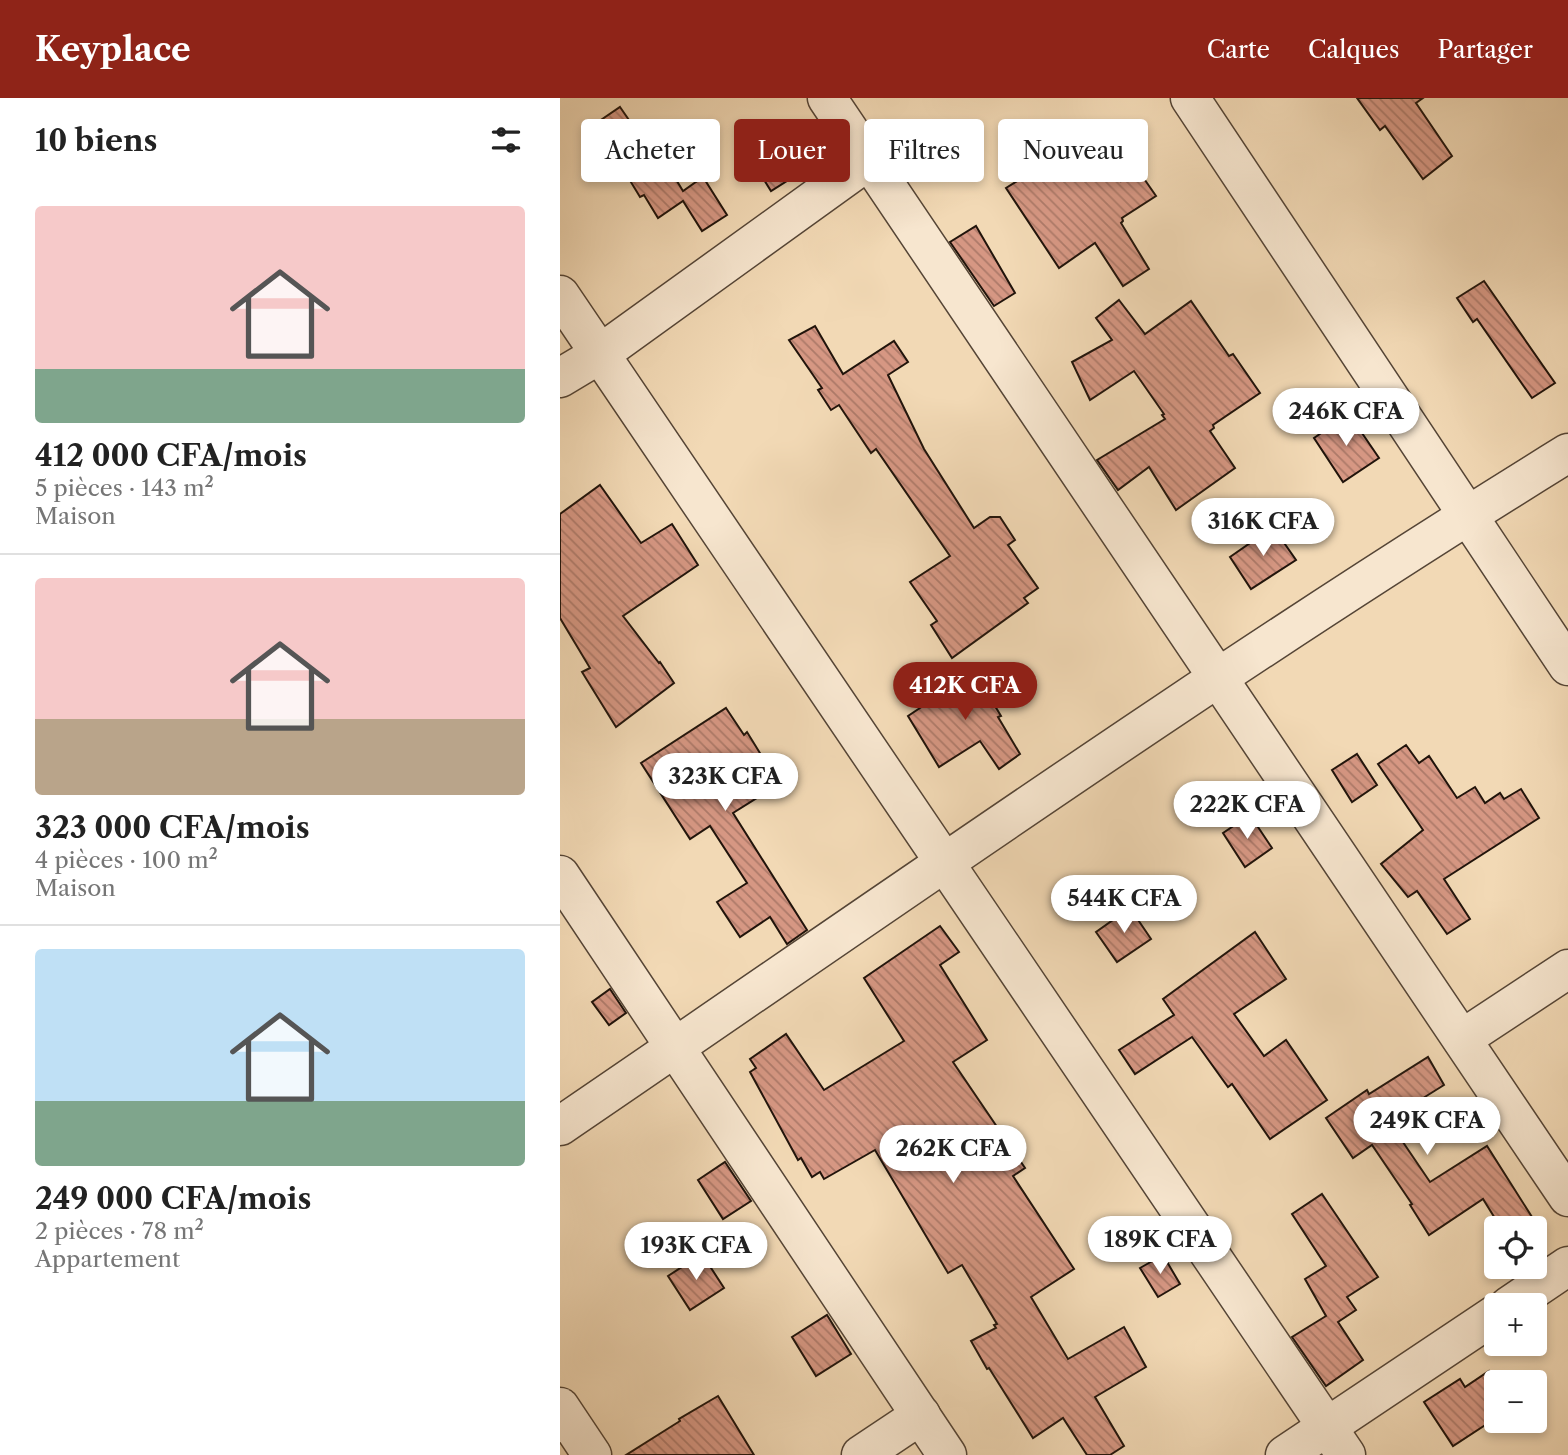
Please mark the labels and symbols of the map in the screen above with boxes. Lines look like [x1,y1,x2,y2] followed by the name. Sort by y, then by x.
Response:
[1274,388,1418,448] pin: 246K CFA
[1191,498,1335,558] pin: 316K CFA
[893,662,1037,722] pin: 412K CFA
[653,754,797,813] pin: 323K CFA
[1175,782,1319,841] pin: 222K CFA
[1052,876,1196,935] pin: 544K CFA
[1355,1098,1499,1157] pin: 249K CFA
[881,1126,1025,1185] pin: 262K CFA
[1088,1216,1232,1276] pin: 189K CFA
[624,1222,768,1282] pin: 193K CFA

